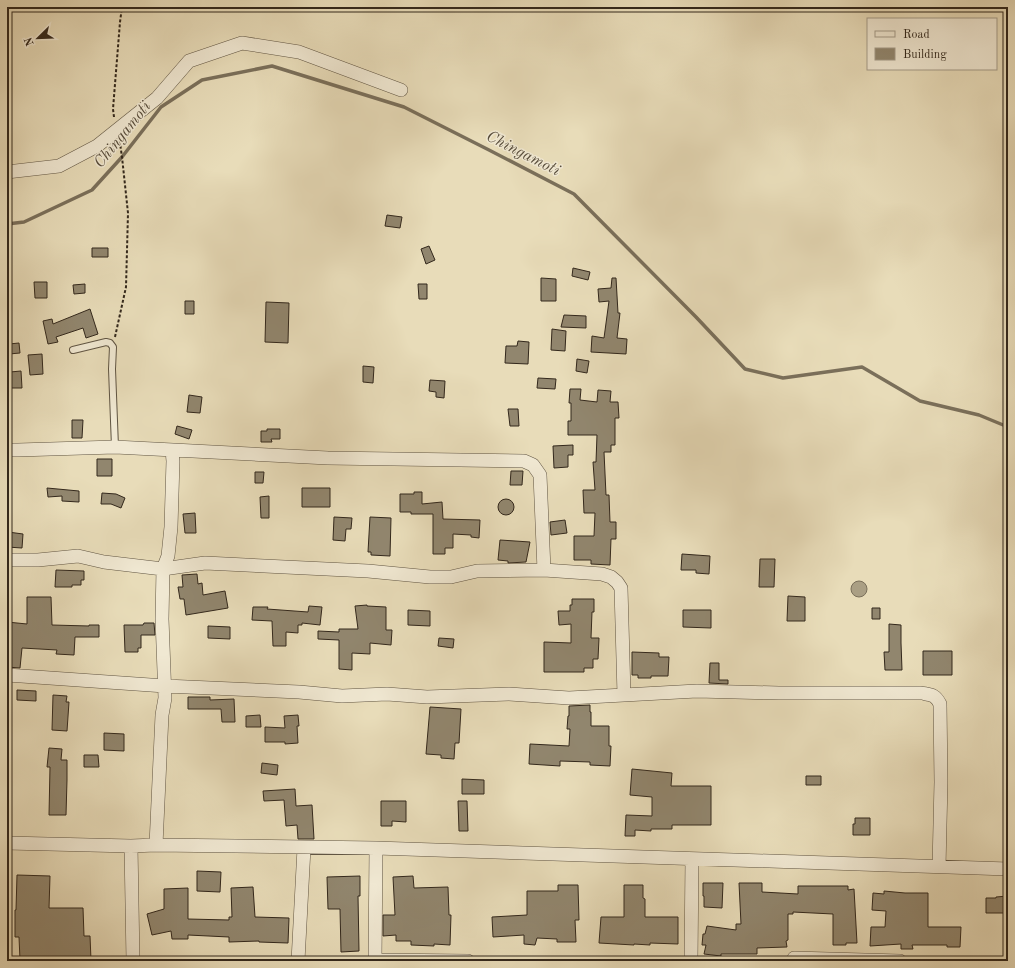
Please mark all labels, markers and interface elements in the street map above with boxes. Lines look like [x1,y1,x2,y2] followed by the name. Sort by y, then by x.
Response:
[18,18,58,58] north arrow
[867,18,997,70] legend
[903,29,930,41] text: Road
[23,35,37,47] text: N
[903,49,947,61] text: Building
[91,98,155,171] water label: Chingamoti
[484,129,563,180] water label: Chingamoti

